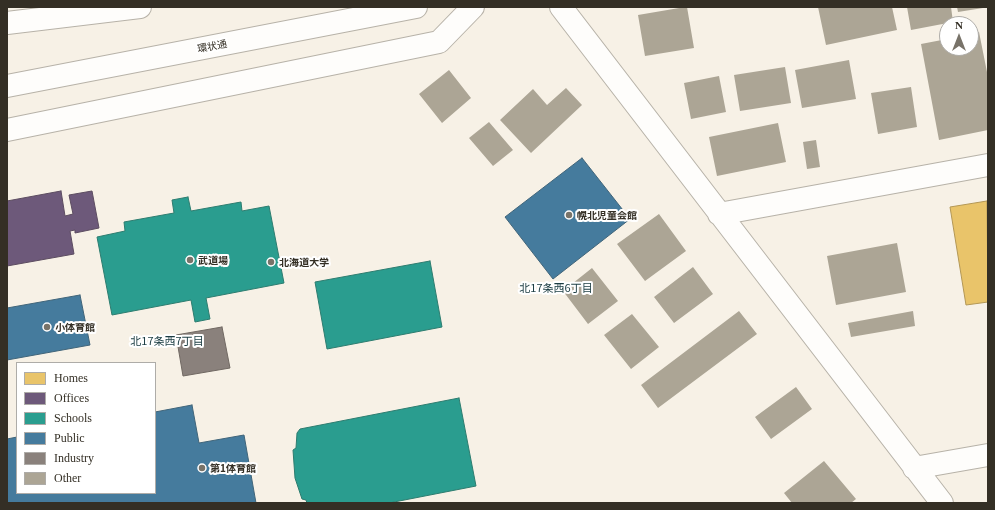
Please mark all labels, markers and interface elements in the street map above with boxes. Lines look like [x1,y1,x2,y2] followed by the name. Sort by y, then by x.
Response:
[939,16,979,56] north arrow
[955,19,963,31] text: N
[196,37,228,55] street label: 環状通
[577,209,637,221] place label: 幌北児童会館
[564,210,574,220] marker: 幌北児童会館
[198,254,228,266] place label: 武道場
[185,255,195,265] marker: 武道場
[279,256,329,268] place label: 北海道大学
[266,257,276,267] marker: 北海道大学
[519,281,593,295] district label: 北17条西6丁目
[55,321,95,333] place label: 小体育館
[42,322,52,332] marker: 小体育館
[130,334,204,348] district label: 北17条西7丁目
[16,362,156,494] legend
[54,371,88,385] text: Homes
[54,391,89,405] text: Offices
[54,411,92,425] text: Schools
[54,431,85,445] text: Public
[54,451,94,465] text: Industry
[210,462,256,474] place label: 第1体育館
[197,463,207,473] marker: 第1体育館
[54,471,81,485] text: Other

